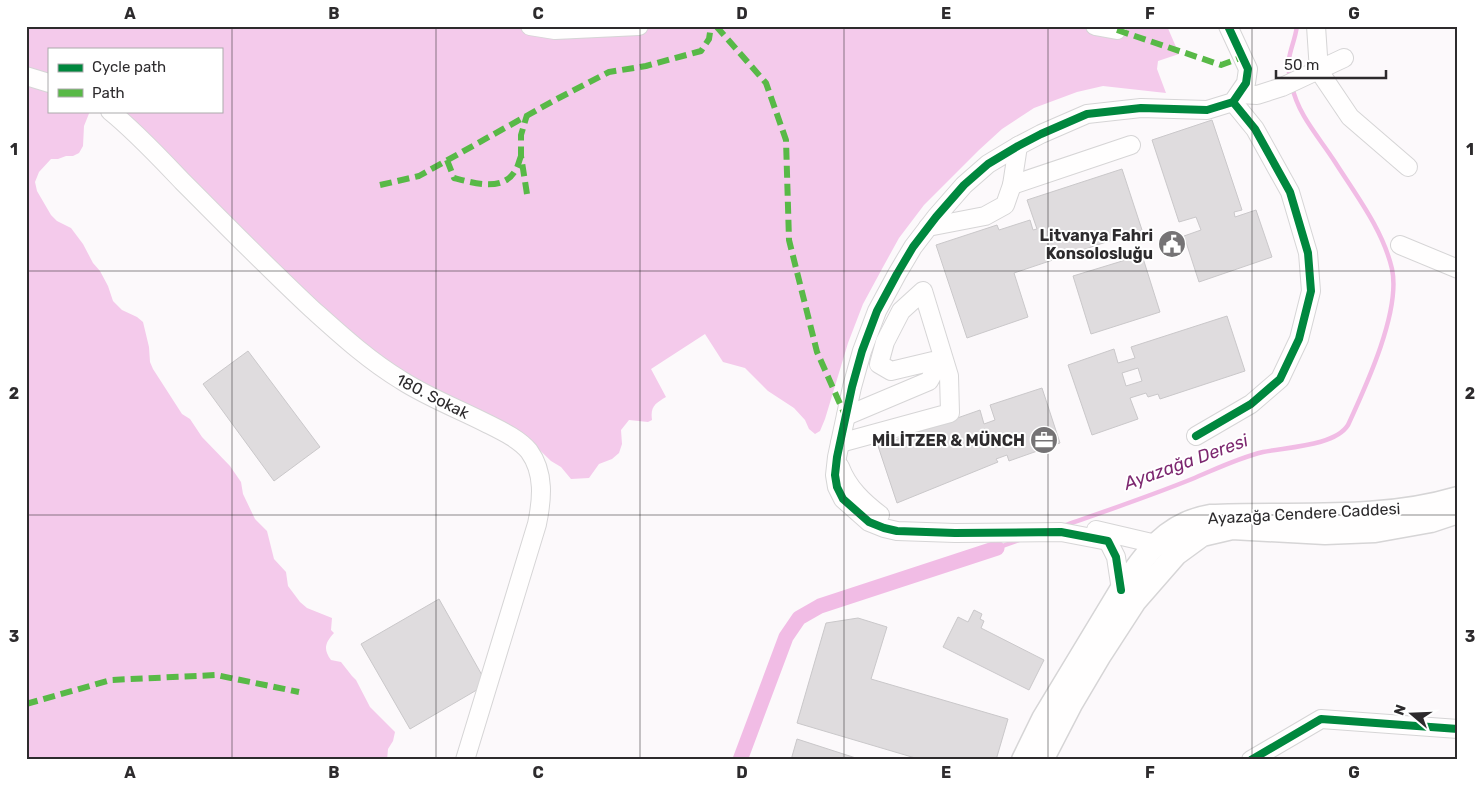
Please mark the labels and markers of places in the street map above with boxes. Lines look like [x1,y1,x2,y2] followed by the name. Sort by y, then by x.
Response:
[1040,226,1153,263] place label: Litvanya Fahri Konsolosluğu
[1157,229,1187,259] public building icon: Litvanya Fahri Konsolosluğu
[1029,425,1059,455] office icon: MİLİTZER & MÜNCH
[872,430,1025,450] place label: MİLİTZER & MÜNCH

